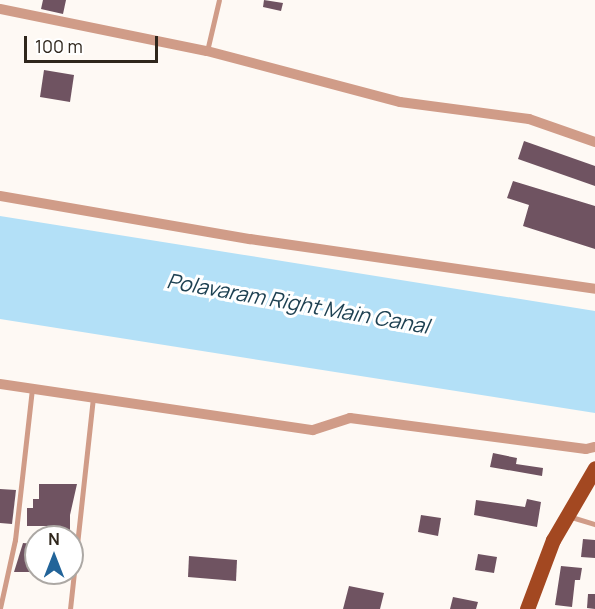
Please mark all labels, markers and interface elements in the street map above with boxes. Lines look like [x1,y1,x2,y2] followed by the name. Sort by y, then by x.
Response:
[27,24,160,62] scale bar
[35,34,83,58] text: 100 m
[165,267,431,339] water label: Polavaram Right Main Canal
[24,525,84,585] north arrow
[48,528,60,550] text: N

